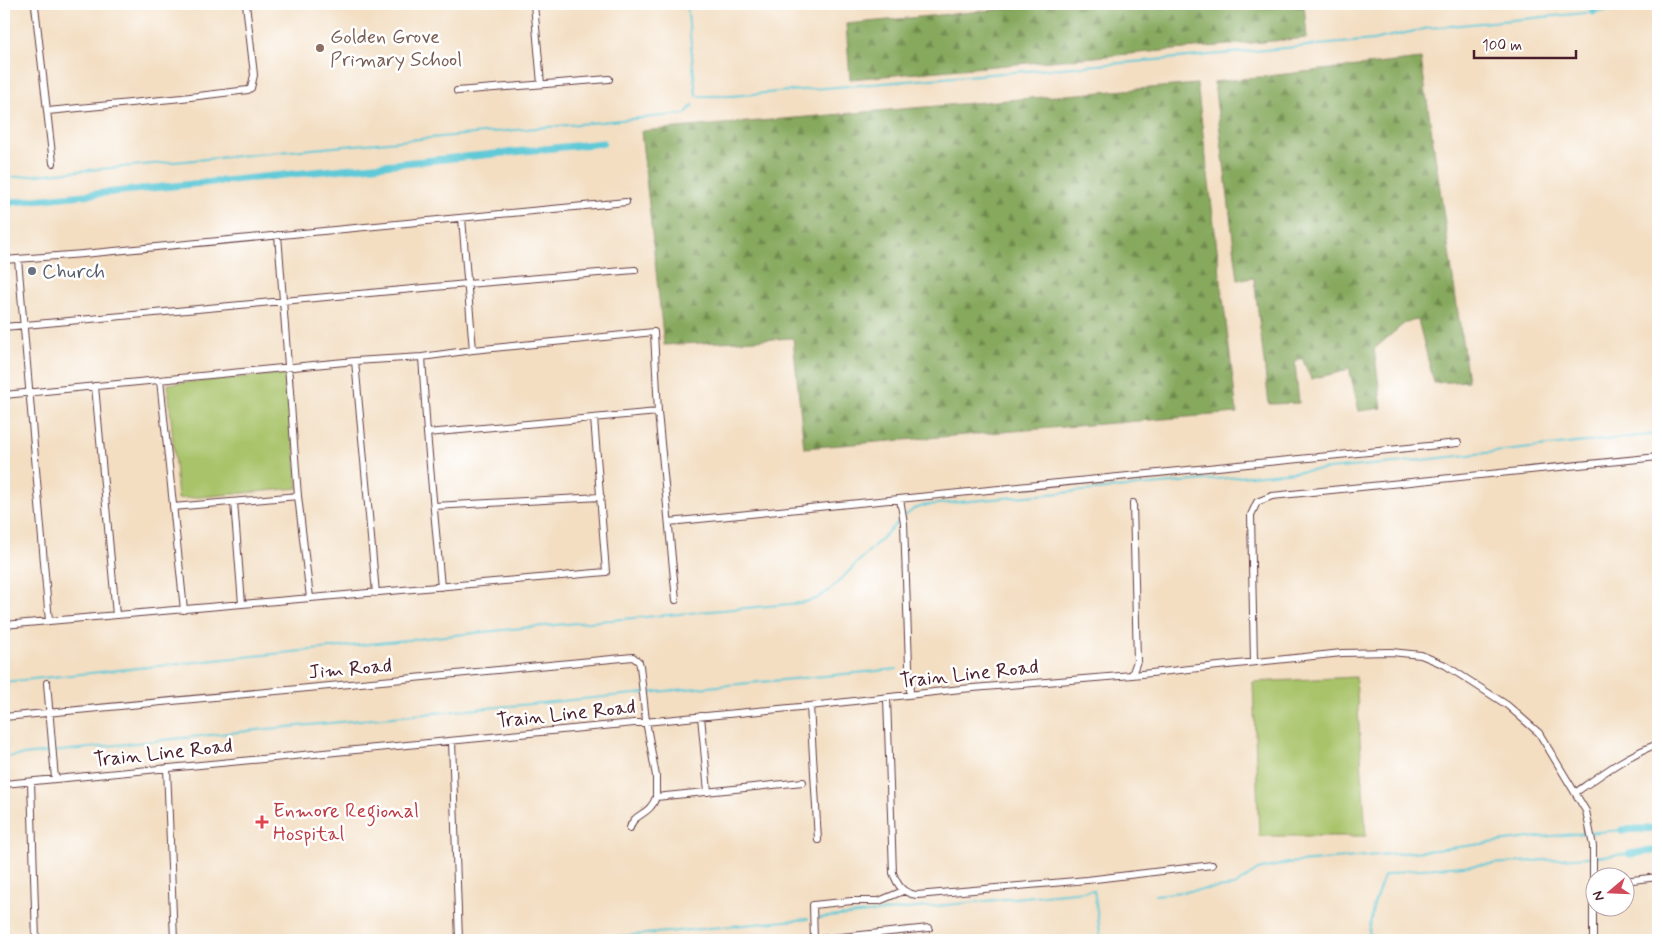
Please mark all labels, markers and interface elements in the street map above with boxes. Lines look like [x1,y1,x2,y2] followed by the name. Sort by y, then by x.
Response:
[330,24,462,74] place label: Golden Grove Primary School
[1474,28,1577,60] scale bar
[1482,36,1522,56] text: 100 m
[314,42,326,54] marker: Golden Grove Primary School
[42,259,105,286] place label: Church
[26,265,38,277] marker: Church
[307,652,393,687] street label: Jim Road
[898,654,1040,695] street label: Train Line Road
[495,694,637,735] street label: Train Line Road
[92,733,234,774] street label: Train Line Road
[273,798,419,848] place label: Enmore Regional Hospital
[255,815,269,829] marker: Enmore Regional Hospital
[1584,866,1634,916] north arrow
[1589,889,1609,903] text: N

